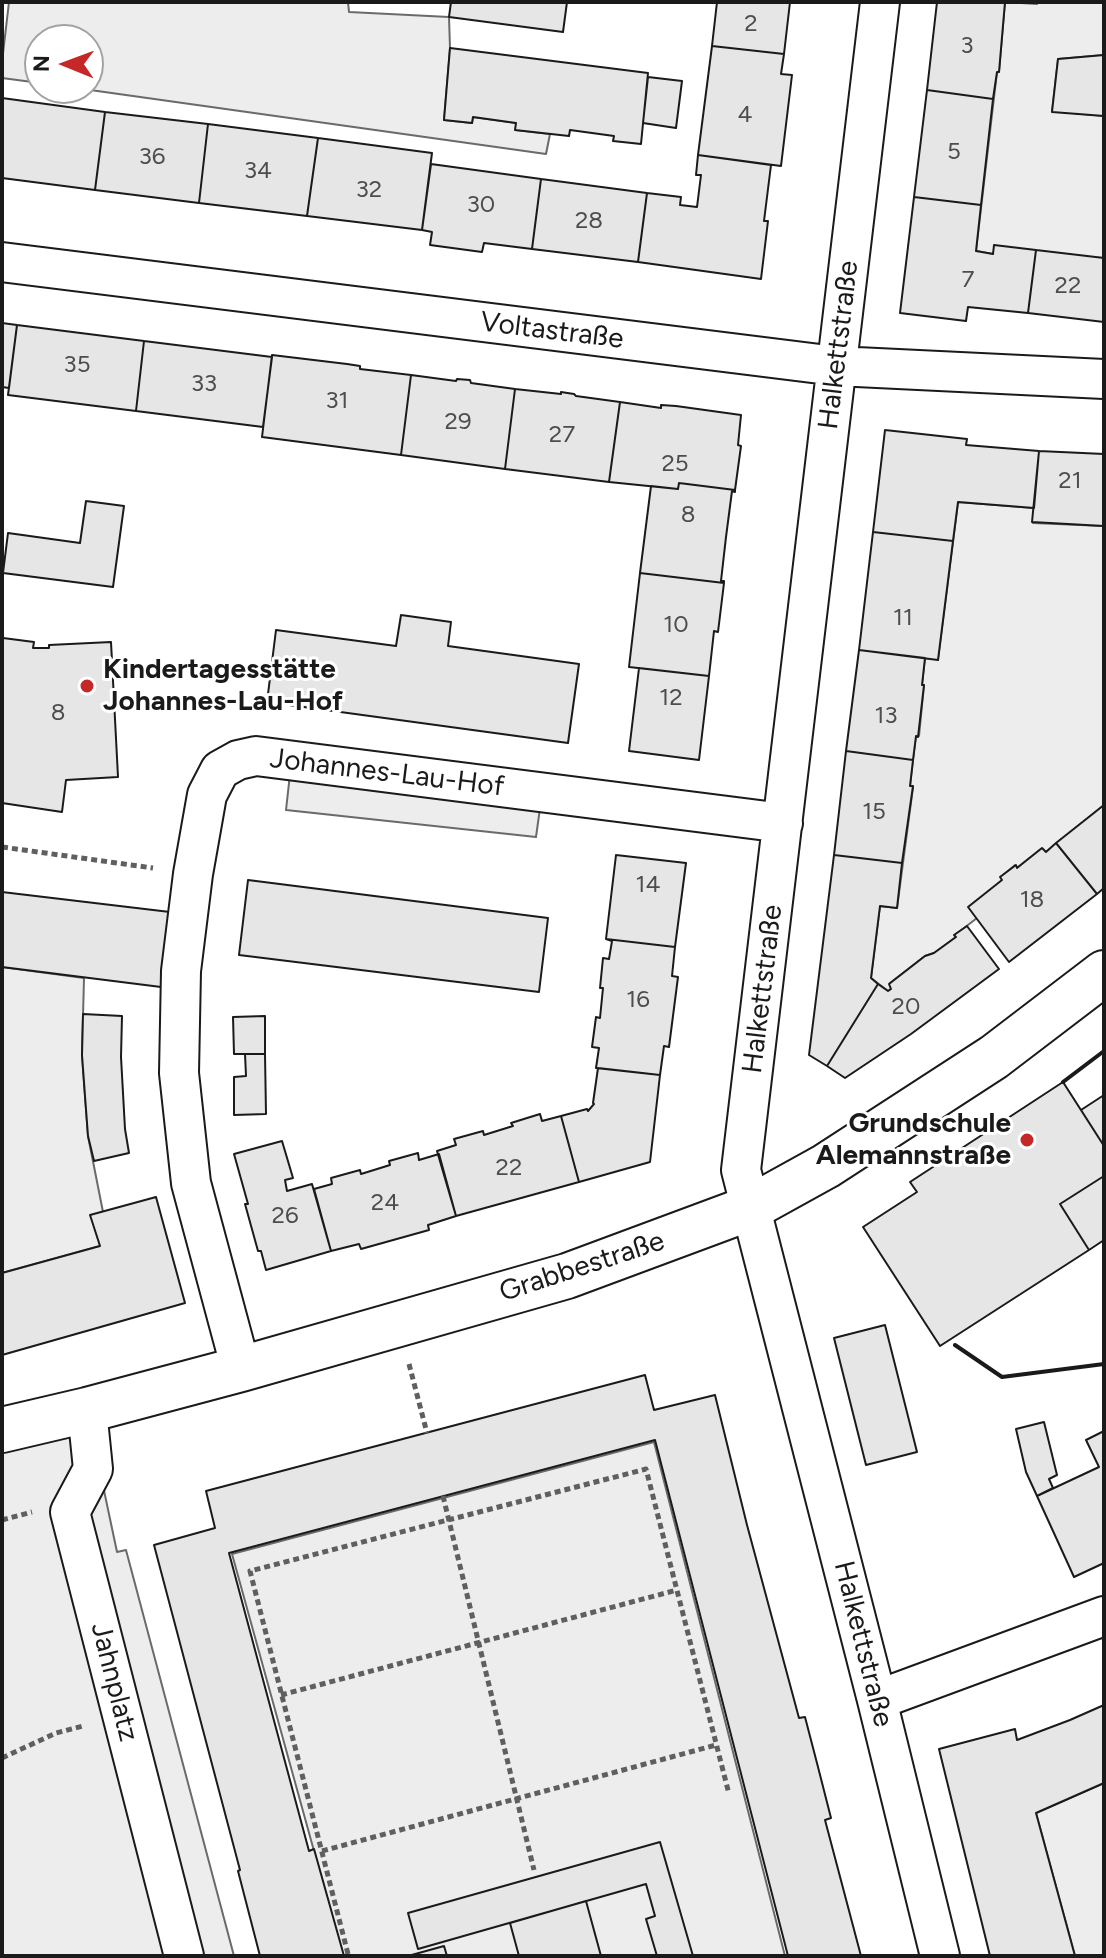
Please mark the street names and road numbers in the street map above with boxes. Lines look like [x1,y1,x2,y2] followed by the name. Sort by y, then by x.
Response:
[812,259,866,431] street label: Halkettstraße
[479,306,625,356] street label: Voltastraße
[268,742,506,804] street label: Johannes-Lau-Hof
[736,903,790,1075] street label: Halkettstraße
[495,1225,669,1309] street label: Grabbestraße
[826,1558,900,1730] street label: Halkettstraße
[83,1619,145,1745] street label: Jahnplatz

